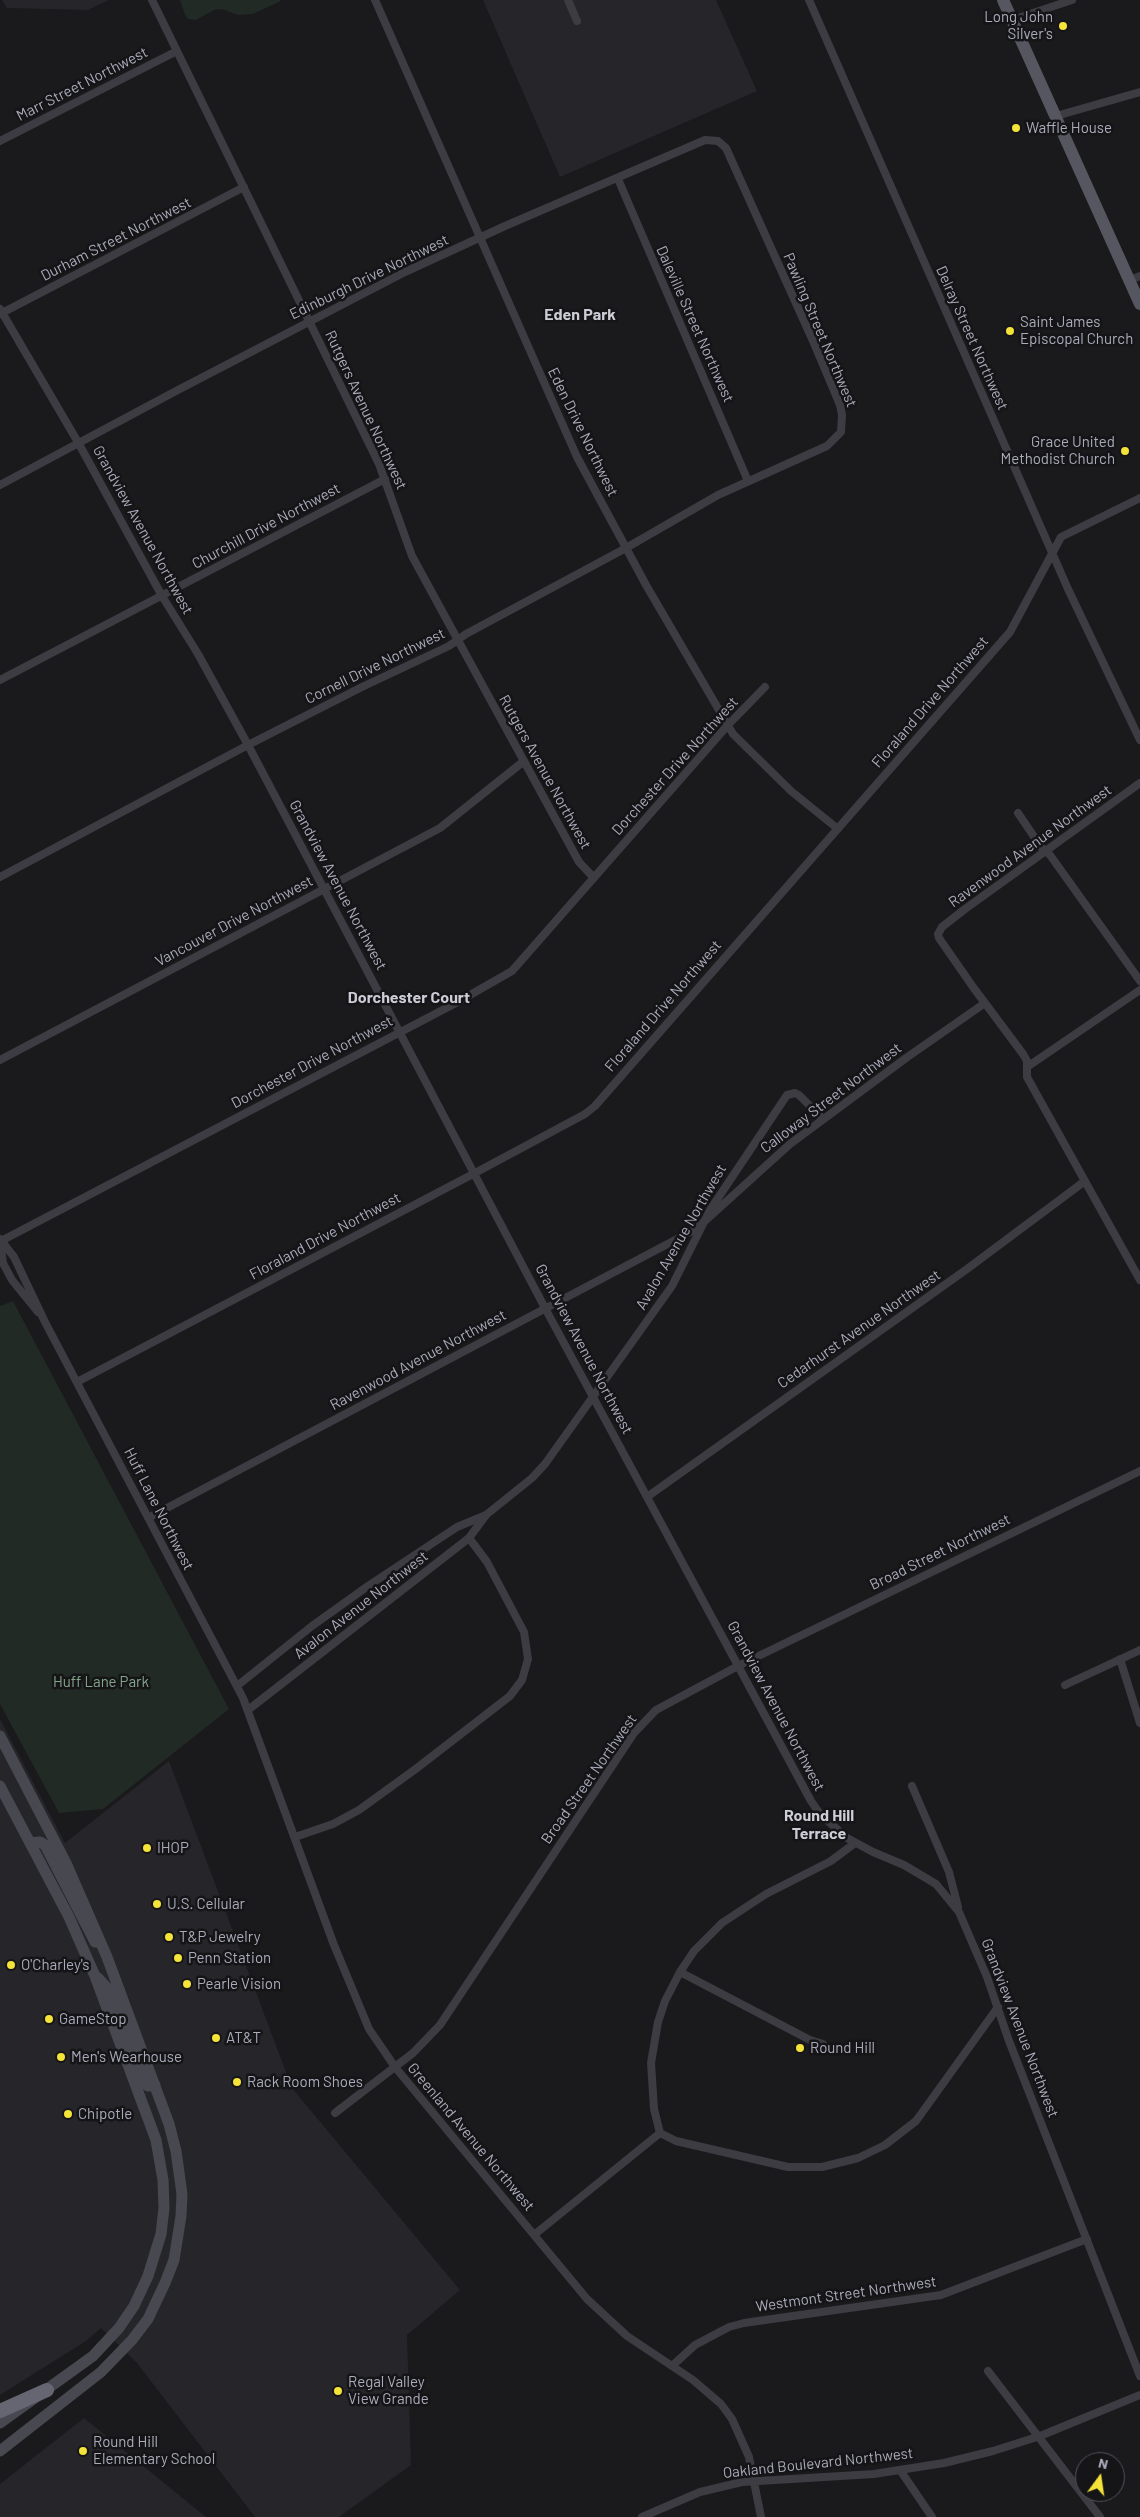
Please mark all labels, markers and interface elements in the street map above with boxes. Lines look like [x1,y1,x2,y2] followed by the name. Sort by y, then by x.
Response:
[984,8,1053,43] place label: Long John Silver's
[1057,20,1069,32] marker: Long John Silver's
[13,43,151,125] street label: Marr Street Northwest
[1026,119,1112,137] place label: Waffle House
[1010,122,1022,134] marker: Waffle House
[38,193,194,285] street label: Durham Street Northwest
[287,231,451,323] street label: Edinburgh Drive Northwest
[652,243,738,405] street label: Daleville Street Northwest
[779,250,861,410] street label: Pawling Street Northwest
[932,263,1012,413] street label: Delray Street Northwest
[544,305,616,325] district label: Eden Park
[1020,313,1133,348] place label: Saint James Episcopal Church
[1004,325,1016,337] marker: Saint James Episcopal Church
[321,328,411,492] street label: Rutgers Avenue Northwest
[544,365,622,499] street label: Eden Drive Northwest
[1001,433,1115,468] place label: Grace United Methodist Church
[89,442,197,618] street label: Grandview Avenue Northwest
[1119,445,1131,457] marker: Grace United Methodist Church
[189,479,343,573] street label: Churchill Drive Northwest
[302,624,448,708] street label: Cornell Drive Northwest
[868,633,992,771] street label: Floraland Drive Northwest
[495,692,595,852] street label: Rutgers Avenue Northwest
[608,693,742,839] street label: Dorchester Drive Northwest
[945,781,1115,911] street label: Ravenwood Avenue Northwest
[285,797,391,973] street label: Grandview Avenue Northwest
[152,872,316,970] street label: Vancouver Drive Northwest
[601,937,725,1075] street label: Floraland Drive Northwest
[348,988,470,1008] district label: Dorchester Court
[228,1012,396,1112] street label: Dorchester Drive Northwest
[757,1039,905,1157] street label: Calloway Street Northwest
[632,1161,730,1313] street label: Avalon Avenue Northwest
[246,1189,404,1283] street label: Floraland Drive Northwest
[531,1261,637,1437] street label: Grandview Avenue Northwest
[774,1266,944,1392] street label: Cedarhurst Avenue Northwest
[327,1306,509,1414] street label: Ravenwood Avenue Northwest
[120,1445,198,1573] street label: Huff Lane Northwest
[867,1510,1013,1594] street label: Broad Street Northwest
[290,1547,432,1663] street label: Avalon Avenue Northwest
[723,1618,829,1794] street label: Grandview Avenue Northwest
[53,1673,149,1691] park label: Huff Lane Park
[537,1711,641,1847] street label: Broad Street Northwest
[784,1806,854,1844] district label: Round Hill Terrace
[157,1839,189,1857] place label: IHOP
[141,1842,153,1854] marker: IHOP
[167,1895,245,1913] place label: U.S. Cellular
[151,1898,163,1910] marker: U.S. Cellular
[179,1928,261,1946] place label: T&P Jewelry
[163,1931,175,1943] marker: T&P Jewelry
[978,1936,1062,2120] street label: Grandview Avenue Northwest
[188,1949,271,1967] place label: Penn Station
[172,1952,184,1964] marker: Penn Station
[21,1956,90,1974] place label: O'Charley's
[5,1959,17,1971] marker: O'Charley's
[197,1975,281,1993] place label: Pearle Vision
[181,1978,193,1990] marker: Pearle Vision
[59,2010,126,2028] place label: GameStop
[43,2013,55,2025] marker: GameStop
[226,2029,261,2047] place label: AT&T
[210,2032,222,2044] marker: AT&T
[810,2039,875,2057] place label: Round Hill
[794,2042,806,2054] marker: Round Hill
[71,2048,182,2066] place label: Men's Wearhouse
[55,2051,67,2063] marker: Men's Wearhouse
[404,2059,538,2215] street label: Greenland Avenue Northwest
[247,2073,363,2091] place label: Rack Room Shoes
[231,2076,243,2088] marker: Rack Room Shoes
[78,2105,132,2123] place label: Chipotle
[62,2108,74,2120] marker: Chipotle
[754,2272,938,2316] street label: Westmont Street Northwest
[348,2373,429,2408] place label: Regal Valley View Grande
[332,2385,344,2397] marker: Regal Valley View Grande
[93,2433,215,2468] place label: Round Hill Elementary School
[722,2444,914,2482] street label: Oakland Boulevard Northwest
[77,2445,89,2457] marker: Round Hill Elementary School
[1075,2452,1125,2502] north arrow
[1097,2454,1110,2472] text: N

